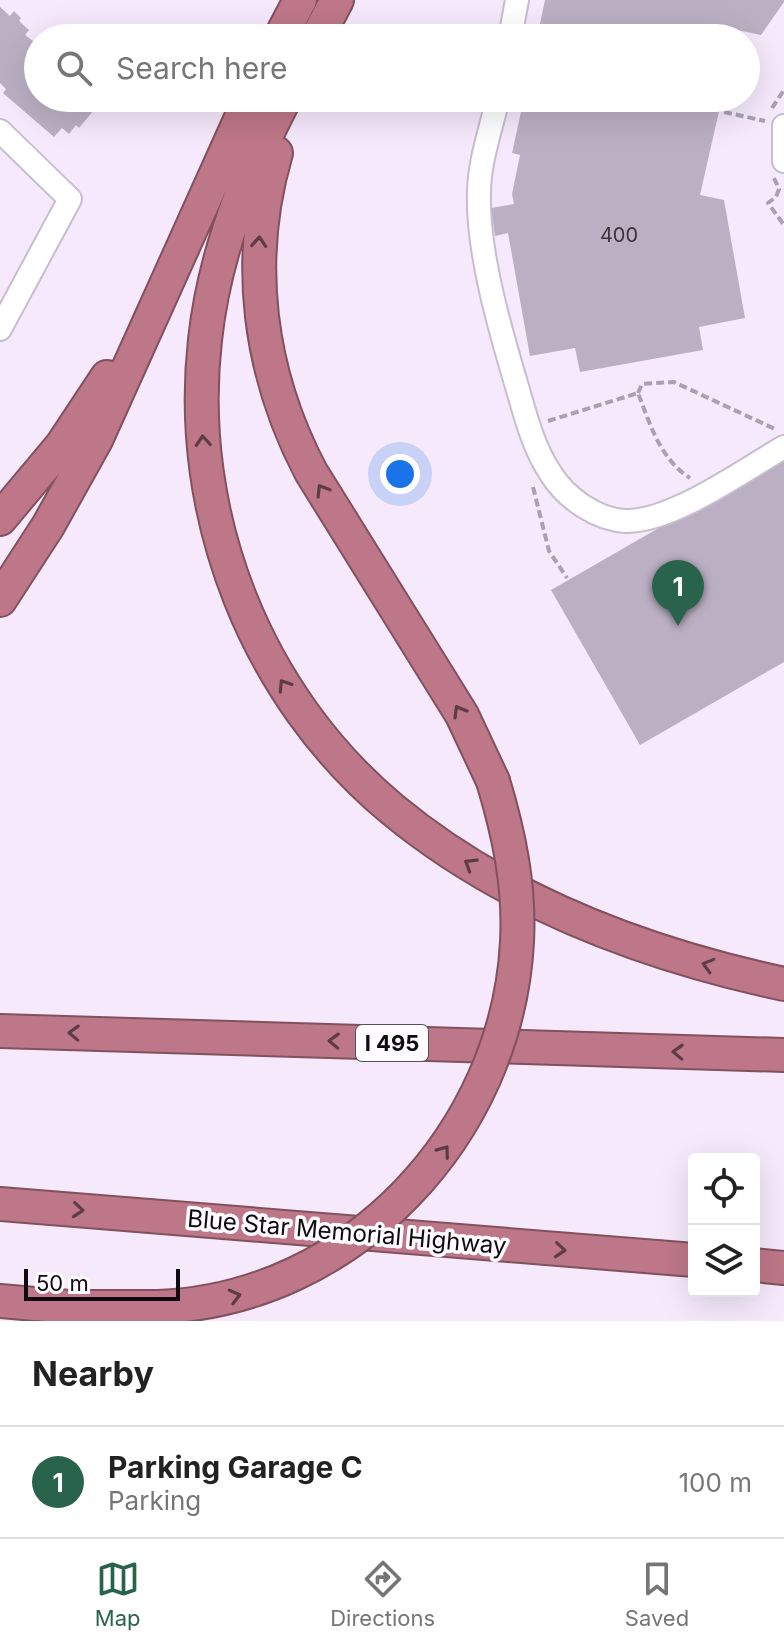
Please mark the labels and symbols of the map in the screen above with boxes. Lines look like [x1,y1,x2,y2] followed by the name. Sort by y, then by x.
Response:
[600,223,638,247] house number: 400
[250,235,267,248] one-way arrow
[195,434,212,447] one-way arrow
[380,454,420,494] your location
[316,484,332,499] one-way arrow
[652,560,704,626] pin: 1
[279,680,294,694] one-way arrow
[453,705,469,720] one-way arrow
[464,858,479,874] one-way arrow
[702,958,716,975] one-way arrow
[67,1025,80,1042] one-way arrow
[356,1025,428,1061] road number: I 495
[327,1033,340,1050] one-way arrow
[671,1043,684,1060] one-way arrow
[434,1146,449,1160] one-way arrow
[72,1201,85,1218] one-way arrow
[186,1204,508,1260] street label: Blue Star Memorial Highway
[554,1241,567,1258] one-way arrow
[24,1265,180,1301] scale bar
[227,1289,241,1306] one-way arrow

